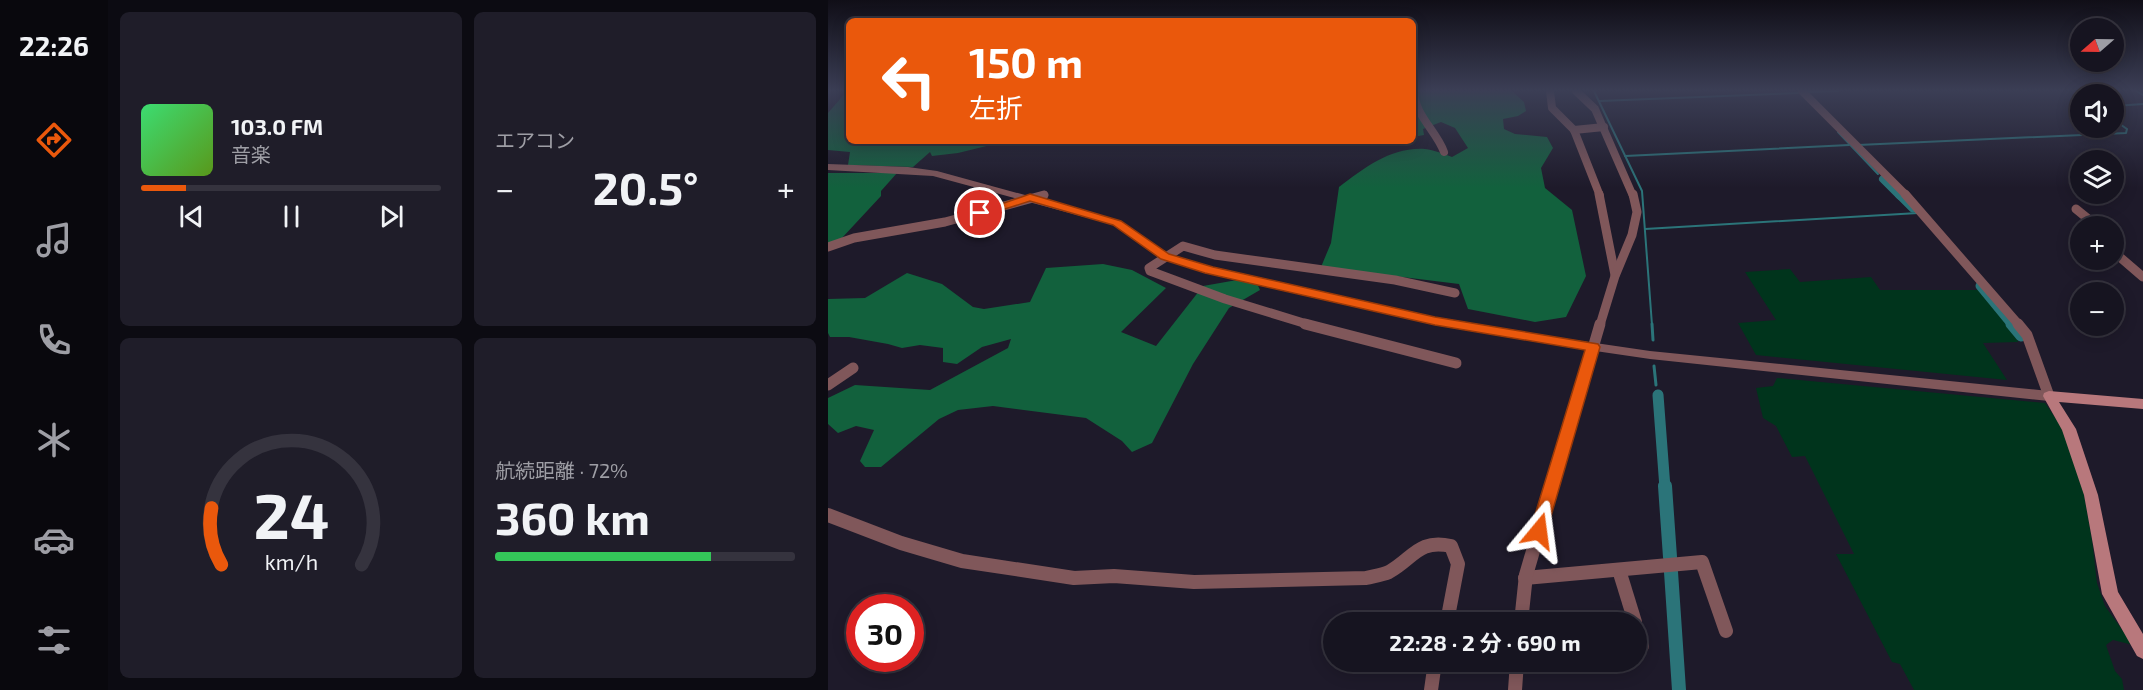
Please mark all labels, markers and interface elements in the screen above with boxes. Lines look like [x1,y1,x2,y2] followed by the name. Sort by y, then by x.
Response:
[2070,18,2124,72] north arrow
[2070,18,2124,336] map controls
[19,29,89,61] text: 22:26
[969,36,1083,86] text: 150 m
[870,42,948,120] icon: left
[2070,84,2124,138] button: sound
[969,91,1023,123] text: 左折
[231,113,323,139] text: 103.0 FM
[33,119,75,161] icon: directions
[495,128,575,152] text: エアコン
[231,142,271,166] text: 音楽
[2070,150,2124,204] button: layers
[593,160,698,214] text: 20.5°
[495,168,514,208] text: −
[777,168,795,208] text: +
[954,187,1005,238] pin
[963,196,996,229] icon: arrive
[175,200,208,233] icon: previous
[275,200,308,233] icon: pause
[375,200,408,233] icon: next
[2070,216,2124,270] button: +
[33,219,75,261] icon: music
[2070,282,2124,336] button: −
[33,319,75,361] icon: phone
[33,419,75,461] icon: climate
[495,458,628,482] text: 航続距離 · 72%
[253,477,329,552] text: 24
[495,490,650,544] text: 360 km
[1507,499,1571,563] position arrow
[33,519,75,561] icon: car
[264,549,318,574] text: km/h
[846,594,924,672] speed limit sign: 30
[33,619,75,661] icon: filters
[1389,629,1581,655] text: 22:28 · 2 分 · 690 m

